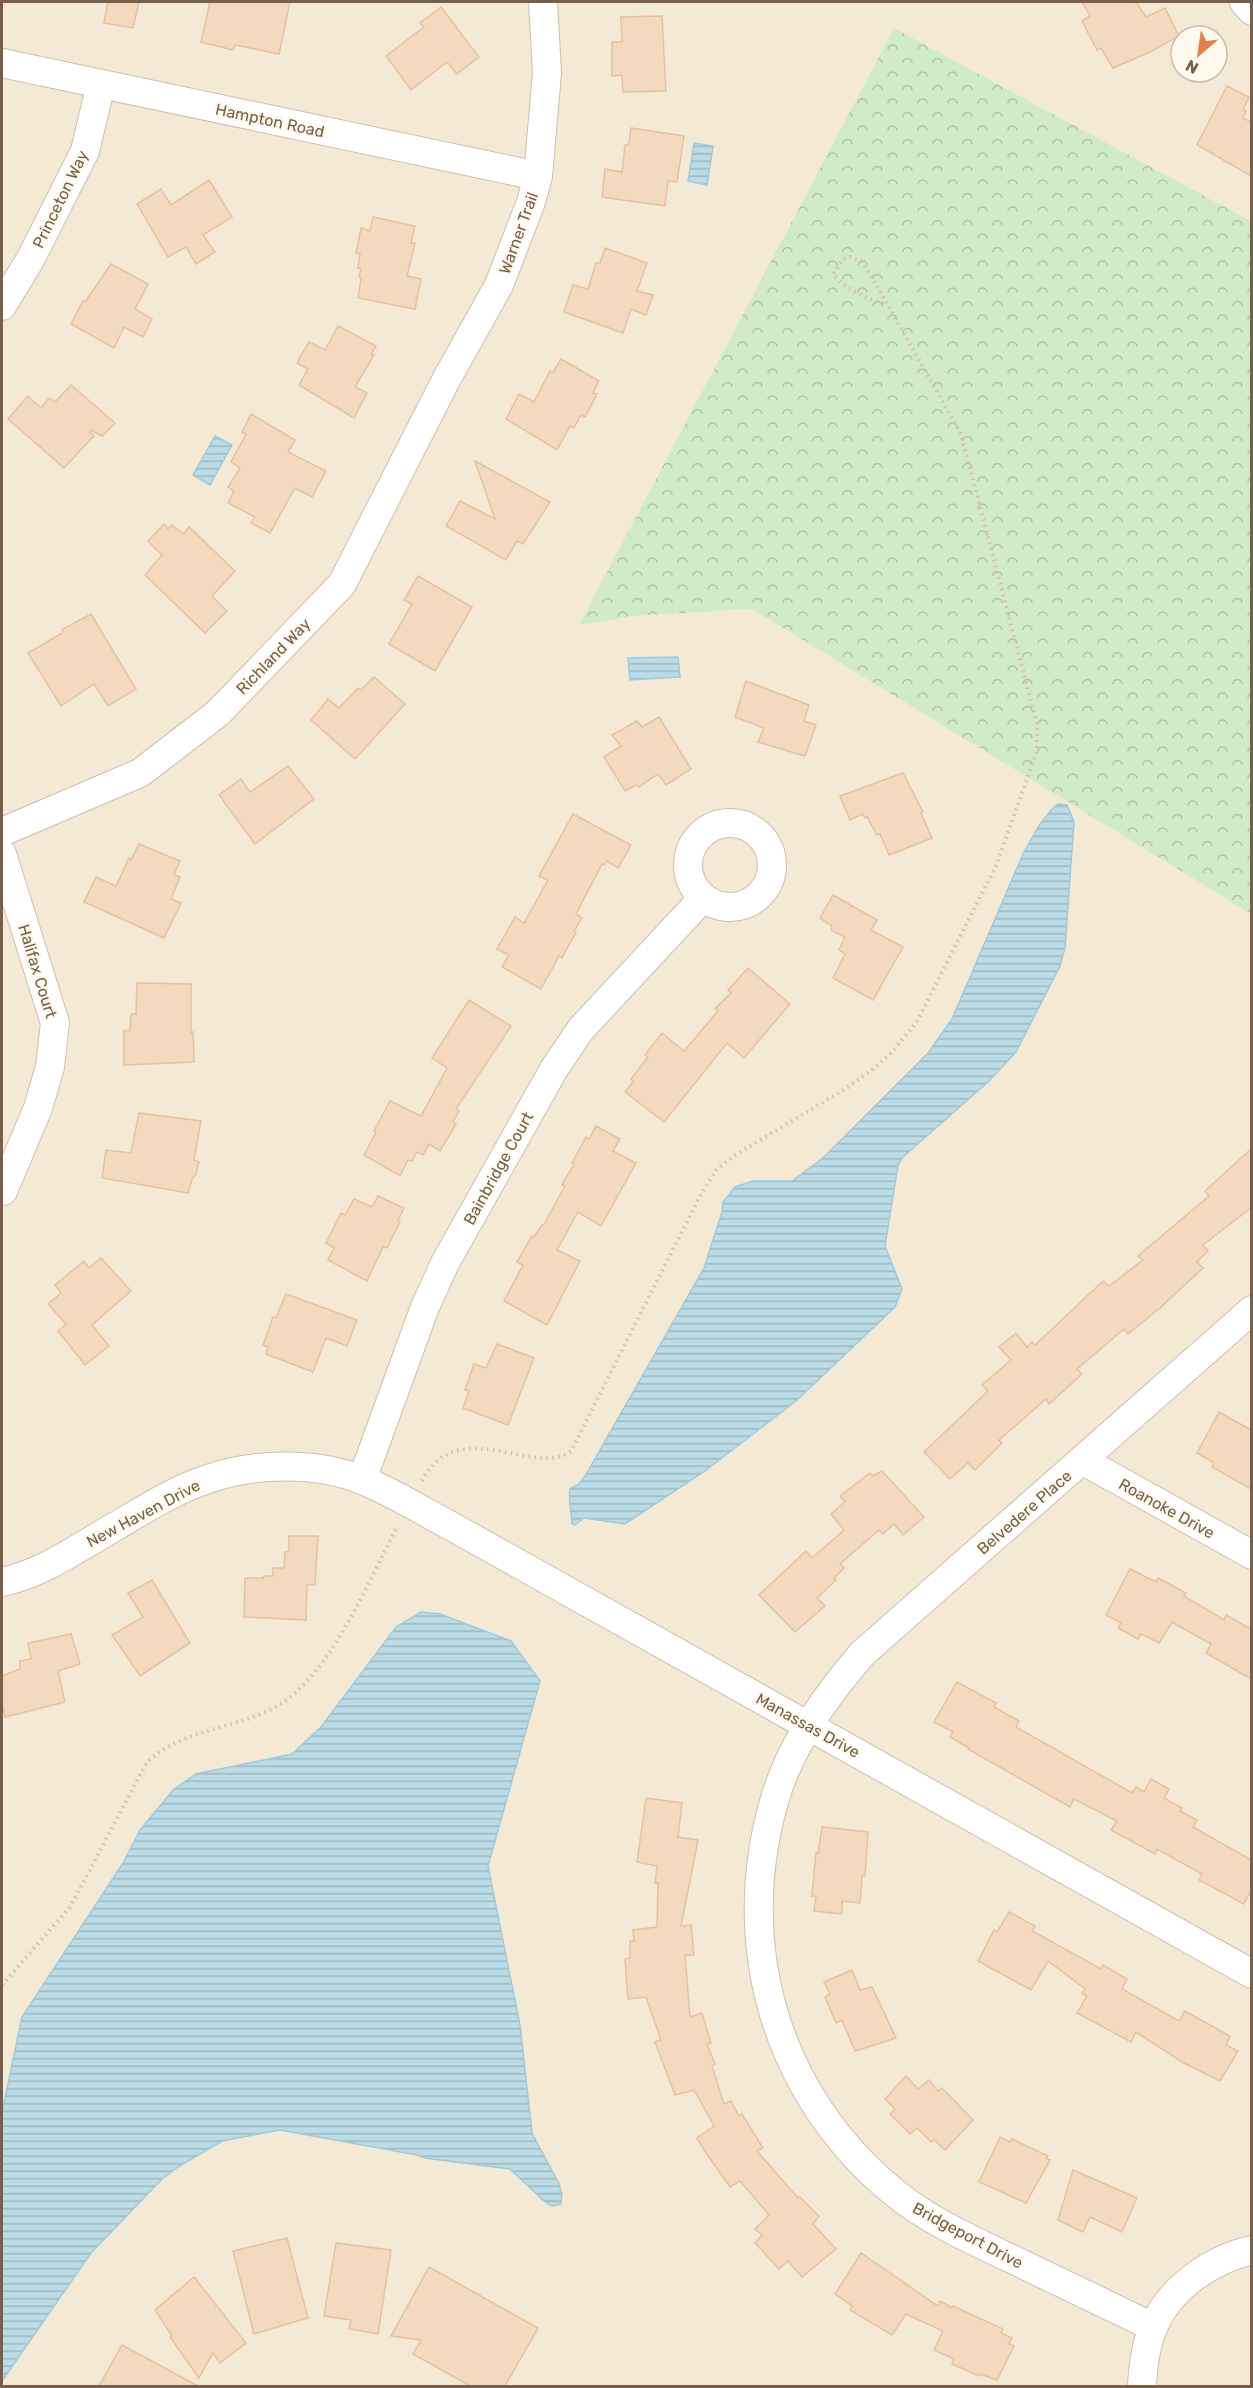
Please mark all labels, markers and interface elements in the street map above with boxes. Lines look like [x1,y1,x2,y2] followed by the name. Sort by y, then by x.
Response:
[1169,24,1229,84] north arrow
[1182,56,1202,78] text: N
[214,100,326,141] street label: Hampton Road
[29,147,92,251] street label: Princeton Way
[495,190,542,277] street label: Warner Trail
[232,614,315,698] street label: Richland Way
[14,922,61,1020] street label: Halifax Court
[460,1108,537,1228] street label: Bainbridge Court
[973,1466,1076,1559] street label: Belvedere Place
[1116,1474,1218,1543] street label: Roanoke Drive
[83,1475,203,1551] street label: New Haven Drive
[753,1689,863,1762] street label: Manassas Drive
[909,2198,1026,2273] street label: Bridgeport Drive

